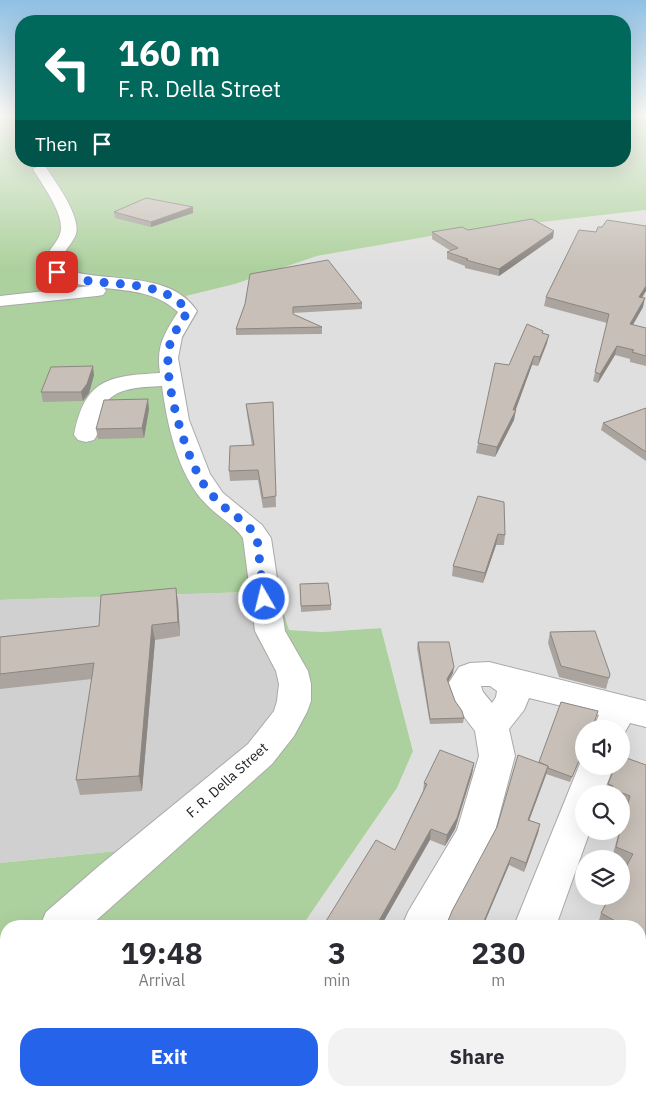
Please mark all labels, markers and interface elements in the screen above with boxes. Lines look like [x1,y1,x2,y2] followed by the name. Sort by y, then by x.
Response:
[118,30,221,76] text: 160 m
[35,35,100,100] icon: left
[118,74,281,103] text: F. R. Della Street
[88,130,116,158] icon: arrive
[35,132,78,156] text: Then
[36,251,78,293] pin
[43,258,71,286] icon: arrive
[237,572,289,624] position arrow
[575,720,630,905] map controls
[575,720,630,775] button: sound
[182,739,272,821] street label: F. R. Della Street
[575,785,630,840] button: search
[575,850,630,905] button: layers
[121,933,203,972] text: 19:48
[328,933,346,972] text: 3
[471,933,525,972] text: 230
[138,970,185,990] text: Arrival
[323,970,350,990] text: min
[491,970,505,990] text: m
[20,1028,318,1086] button: Exit
[328,1028,626,1086] button: Share

